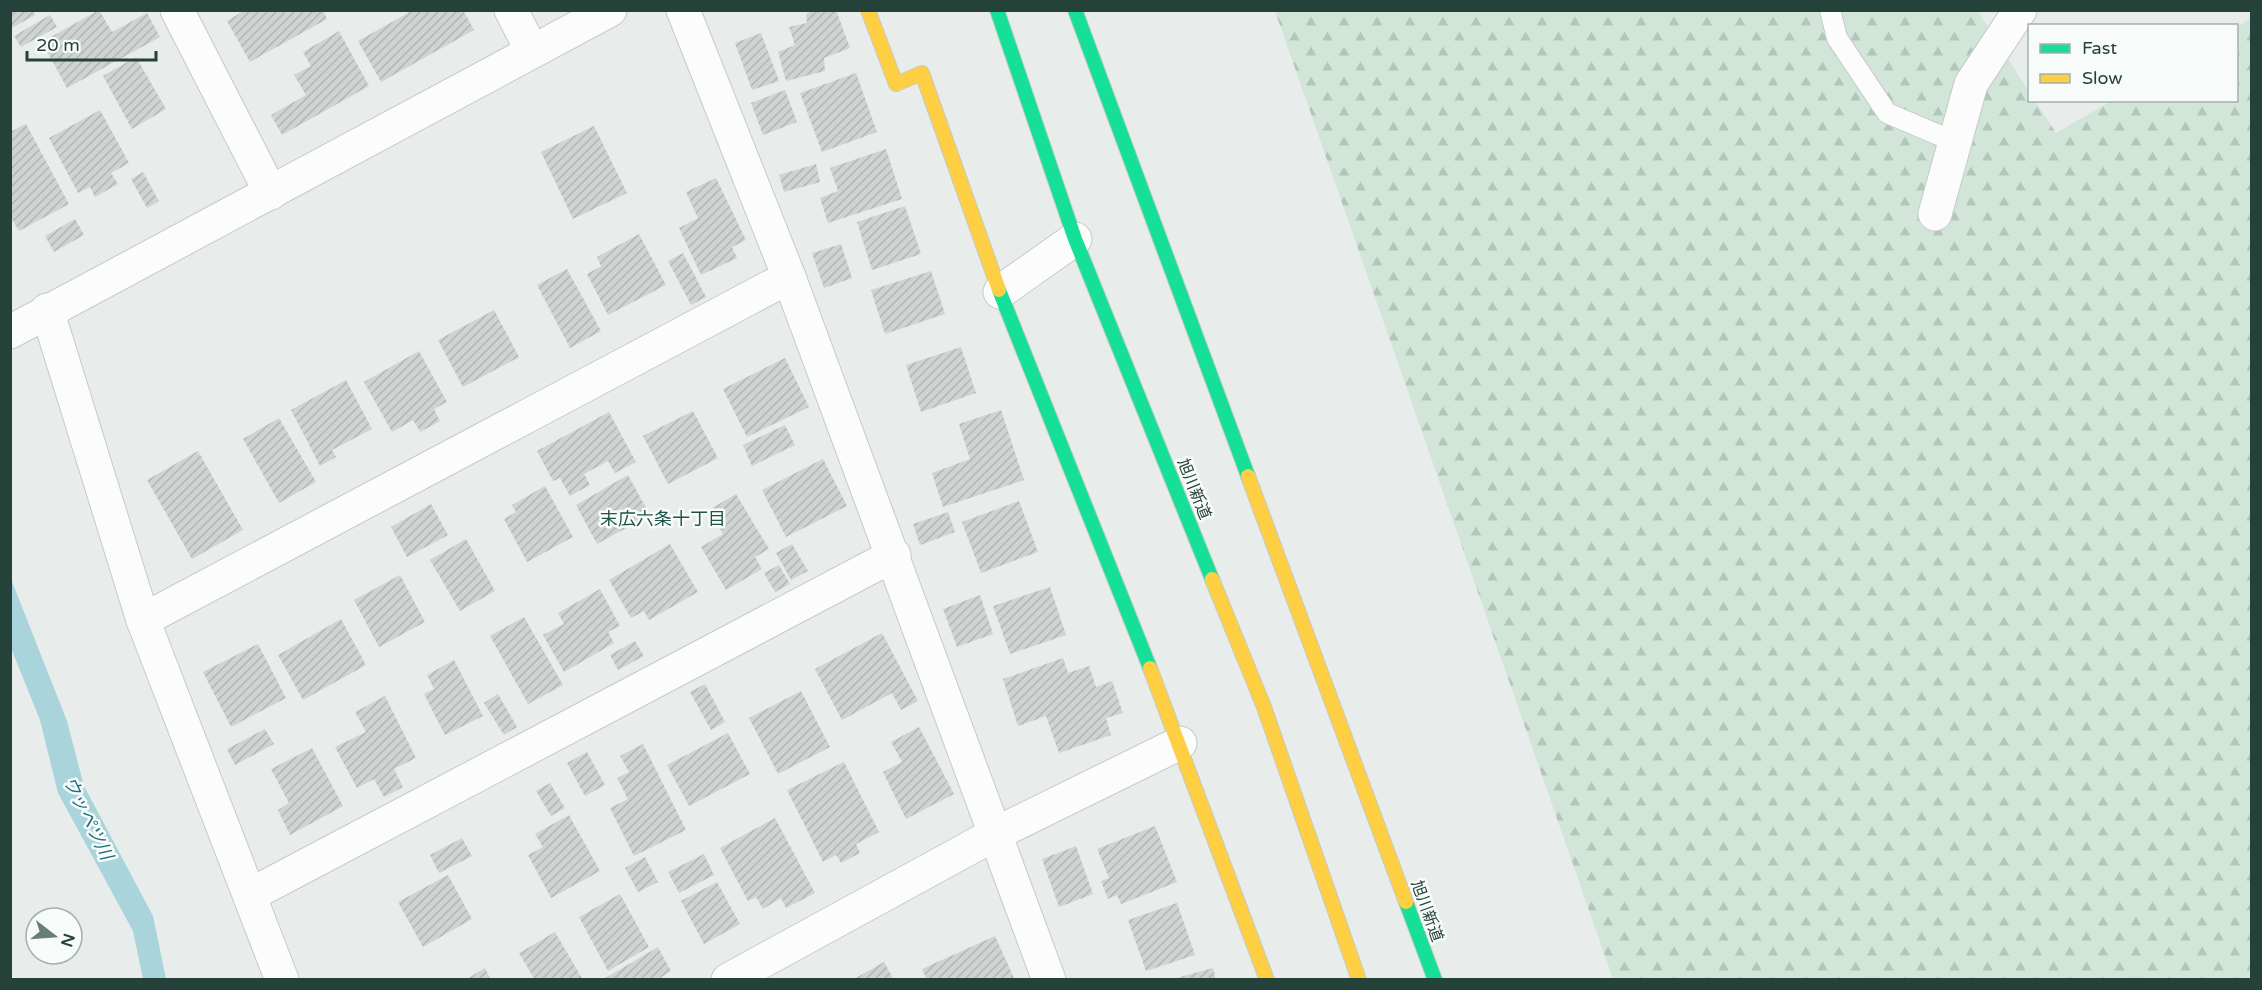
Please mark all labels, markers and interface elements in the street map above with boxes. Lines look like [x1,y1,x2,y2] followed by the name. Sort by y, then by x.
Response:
[27,24,156,62] scale bar
[2028,24,2238,102] legend
[36,34,80,56] text: 20 m
[2082,37,2117,59] text: Fast
[2082,67,2123,89] text: Slow
[1173,456,1215,522] street label: 旭川新道
[600,508,726,530] district label: 末広六条十丁目
[58,773,118,865] water label: ウッペツ川
[1407,878,1447,944] street label: 旭川新道
[24,906,84,966] north arrow
[56,931,79,949] text: N

